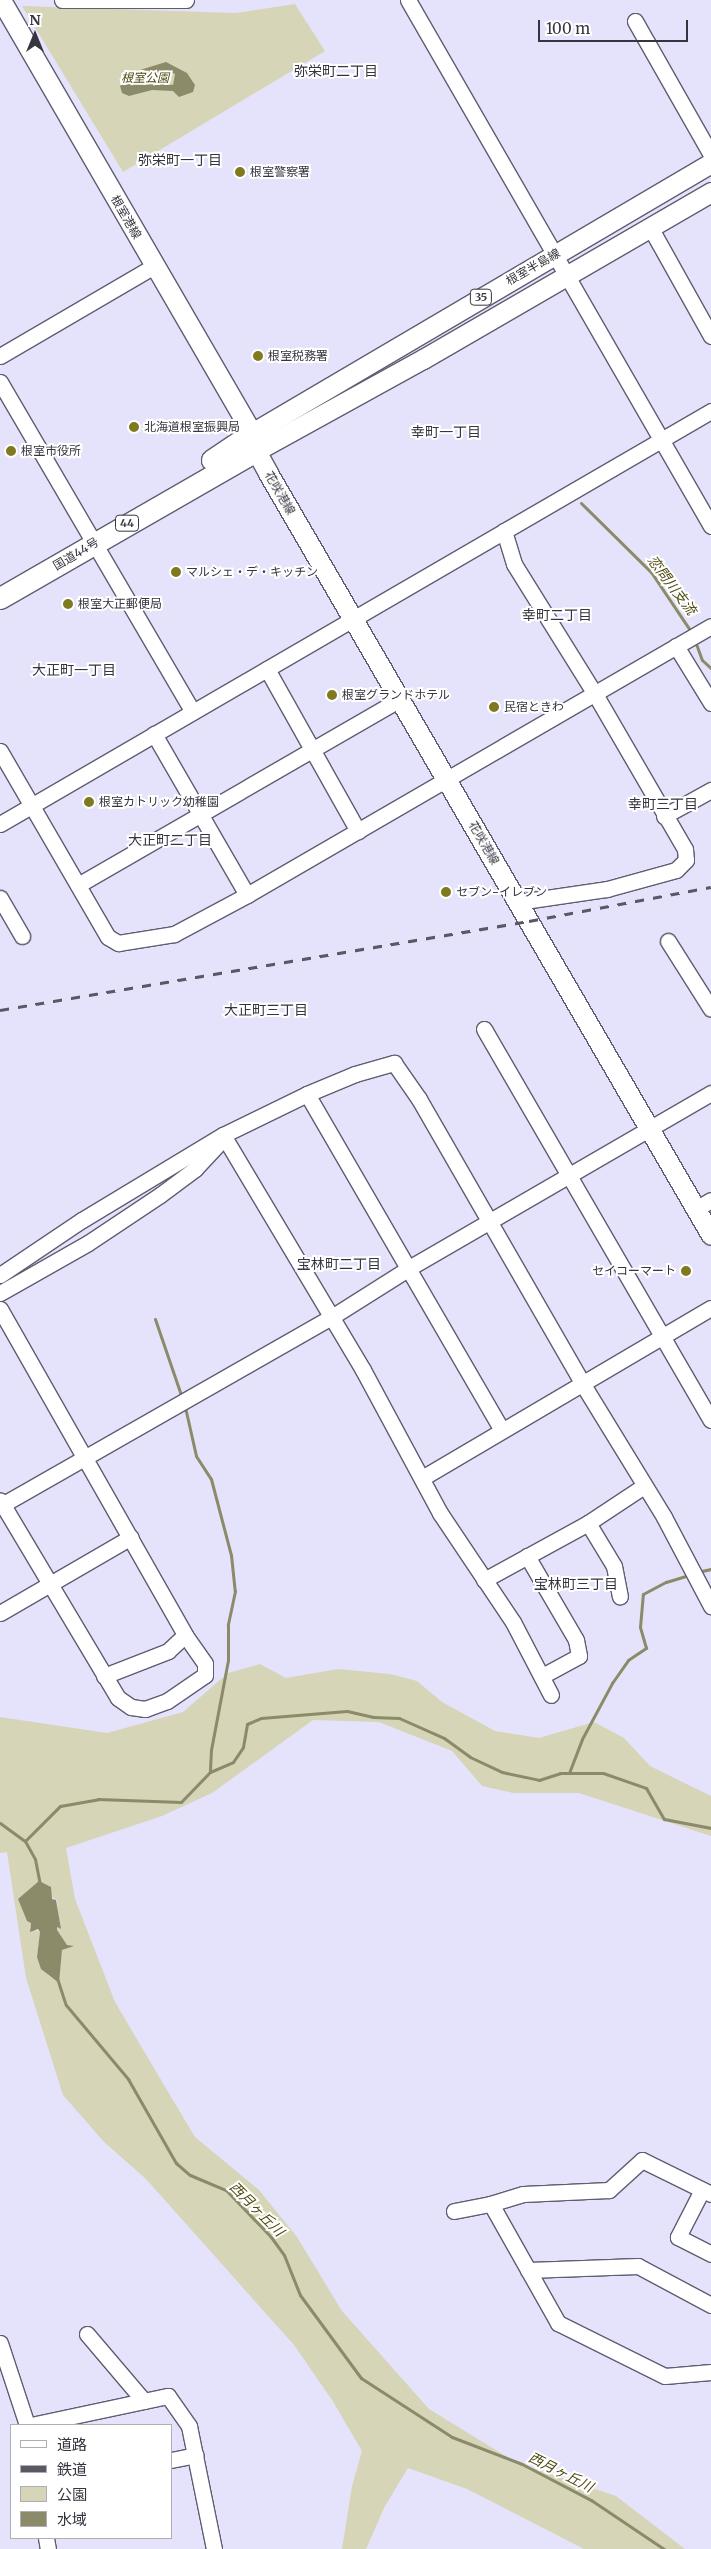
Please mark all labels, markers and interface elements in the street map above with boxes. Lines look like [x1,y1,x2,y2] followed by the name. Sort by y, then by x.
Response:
[10,10,60,60] north arrow
[541,10,691,42] scale bar
[29,11,41,29] text: N
[546,19,590,38] text: 100 m
[294,63,378,79] district label: 弥栄町二丁目
[121,71,169,85] park label: 根室公園
[138,152,222,168] district label: 弥栄町一丁目
[250,165,310,179] place label: 根室警察署
[234,166,246,178] marker: 根室警察署
[108,193,144,241] street label: 根室港線
[503,246,563,288] street label: 根室半島線
[470,288,492,306] road number: 35
[268,349,328,363] place label: 根室税務署
[252,350,264,362] marker: 根室税務署
[144,420,240,434] place label: 北海道根室振興局
[128,421,140,433] marker: 北海道根室振興局
[411,424,481,440] district label: 幸町一丁目
[21,444,81,458] place label: 根室市役所
[5,445,17,457] marker: 根室市役所
[262,469,298,517] street label: 花咲港線
[114,514,140,532] road number: 44
[51,535,101,573] street label: 国道44号
[644,552,700,618] water label: 恋問川支流
[186,565,318,579] place label: マルシェ・デ・キッチン
[170,566,182,578] marker: マルシェ・デ・キッチン
[78,597,162,611] place label: 根室大正郵便局
[62,598,74,610] marker: 根室大正郵便局
[522,607,592,623] district label: 幸町二丁目
[32,662,116,678] district label: 大正町一丁目
[342,688,450,702] place label: 根室グランドホテル
[326,689,338,701] marker: 根室グランドホテル
[504,700,564,714] place label: 民宿ときわ
[488,701,500,713] marker: 民宿ときわ
[99,795,219,809] place label: 根室カトリック幼稚園
[83,796,95,808] marker: 根室カトリック幼稚園
[628,796,698,812] district label: 幸町三丁目
[466,819,502,867] street label: 花咲港線
[128,832,212,848] district label: 大正町二丁目
[456,885,547,899] place label: セブン-イレブン
[440,886,452,898] marker: セブン-イレブン
[224,1002,308,1018] district label: 大正町三丁目
[297,1256,381,1272] district label: 宝林町二丁目
[592,1264,676,1278] place label: セイコーマート
[680,1265,692,1277] marker: セイコーマート
[534,1576,618,1592] district label: 宝林町三丁目
[226,2178,288,2240] water label: 西月ヶ丘川
[10,2424,172,2539] legend
[57,2435,87,2454] text: 道路
[526,2449,596,2495] water label: 西月ヶ丘川
[57,2460,87,2479] text: 鉄道
[57,2485,87,2504] text: 公園
[57,2510,87,2529] text: 水域

